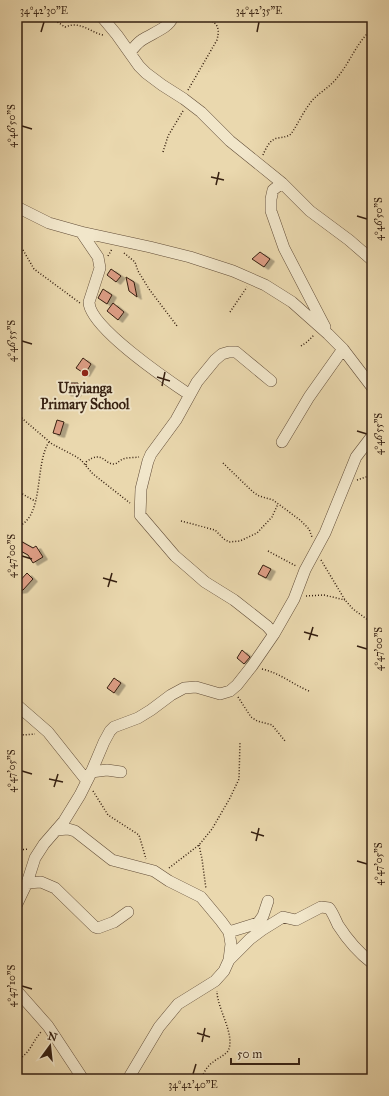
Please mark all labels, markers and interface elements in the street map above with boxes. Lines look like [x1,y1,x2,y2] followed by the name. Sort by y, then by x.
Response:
[20,5,68,17] text: 34°42'30"E
[236,5,282,17] text: 34°42'35"E
[6,104,18,148] text: 4°46'50"S
[373,197,385,241] text: 4°46'50"S
[6,320,18,362] text: 4°46'55"S
[80,368,90,378] marker: Unyianga Primary School
[40,380,131,414] place label: Unyianga Primary School
[373,413,385,455] text: 4°46'55"S
[6,534,18,578] text: 4°47'00"S
[373,627,385,671] text: 4°47'00"S
[6,749,18,793] text: 4°47'05"S
[373,842,385,886] text: 4°47'05"S
[6,965,18,1007] text: 4°47'10"S
[30,1026,70,1066] north arrow
[46,1029,59,1044] text: N
[231,1040,299,1066] scale bar
[237,1047,262,1061] text: 50 m
[168,1079,218,1091] text: 34°42'40"E

